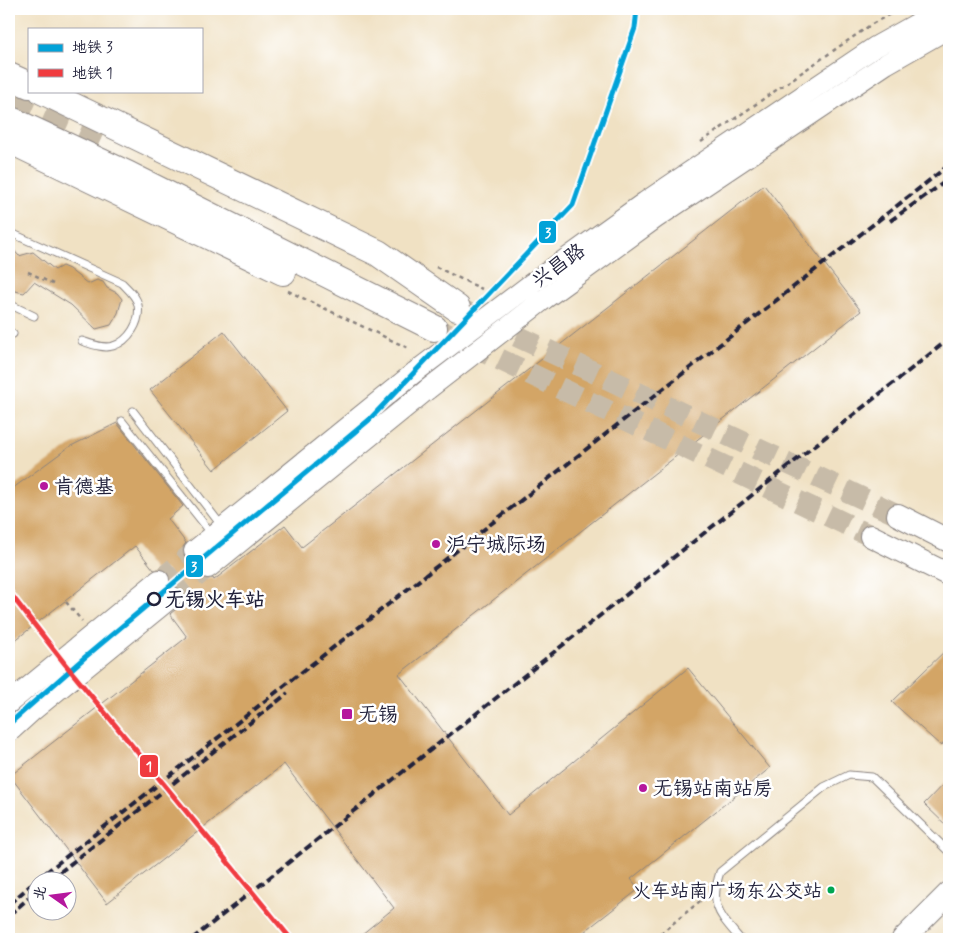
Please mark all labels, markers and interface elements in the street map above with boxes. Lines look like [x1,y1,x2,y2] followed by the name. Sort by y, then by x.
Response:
[28,28,202,92] legend
[72,38,113,58] text: 地铁 3
[72,64,113,84] text: 地铁 1
[538,220,557,244] line badge: 3
[545,224,552,242] text: 3
[527,237,592,295] street label: 兴昌路
[54,474,114,501] place label: 肯德基
[38,480,50,492] marker: 肯德基
[446,532,546,559] place label: 沪宁城际场
[430,538,442,550] marker: 沪宁城际场
[185,554,204,578] line badge: 3
[191,558,198,576] text: 3
[165,587,265,614] place label: 无锡火车站
[147,592,161,606] marker: 无锡火车站
[358,702,398,729] place label: 无锡
[340,707,354,721] marker: 无锡
[139,754,159,778] line badge: 1
[146,758,152,776] text: 1
[653,776,773,803] place label: 无锡站南站房
[637,782,649,794] marker: 无锡站南站房
[28,870,78,920] north arrow
[632,879,822,904] place label: 火车站南广场东公交站
[30,884,51,902] text: 北
[826,885,836,895] marker: 火车站南广场东公交站

